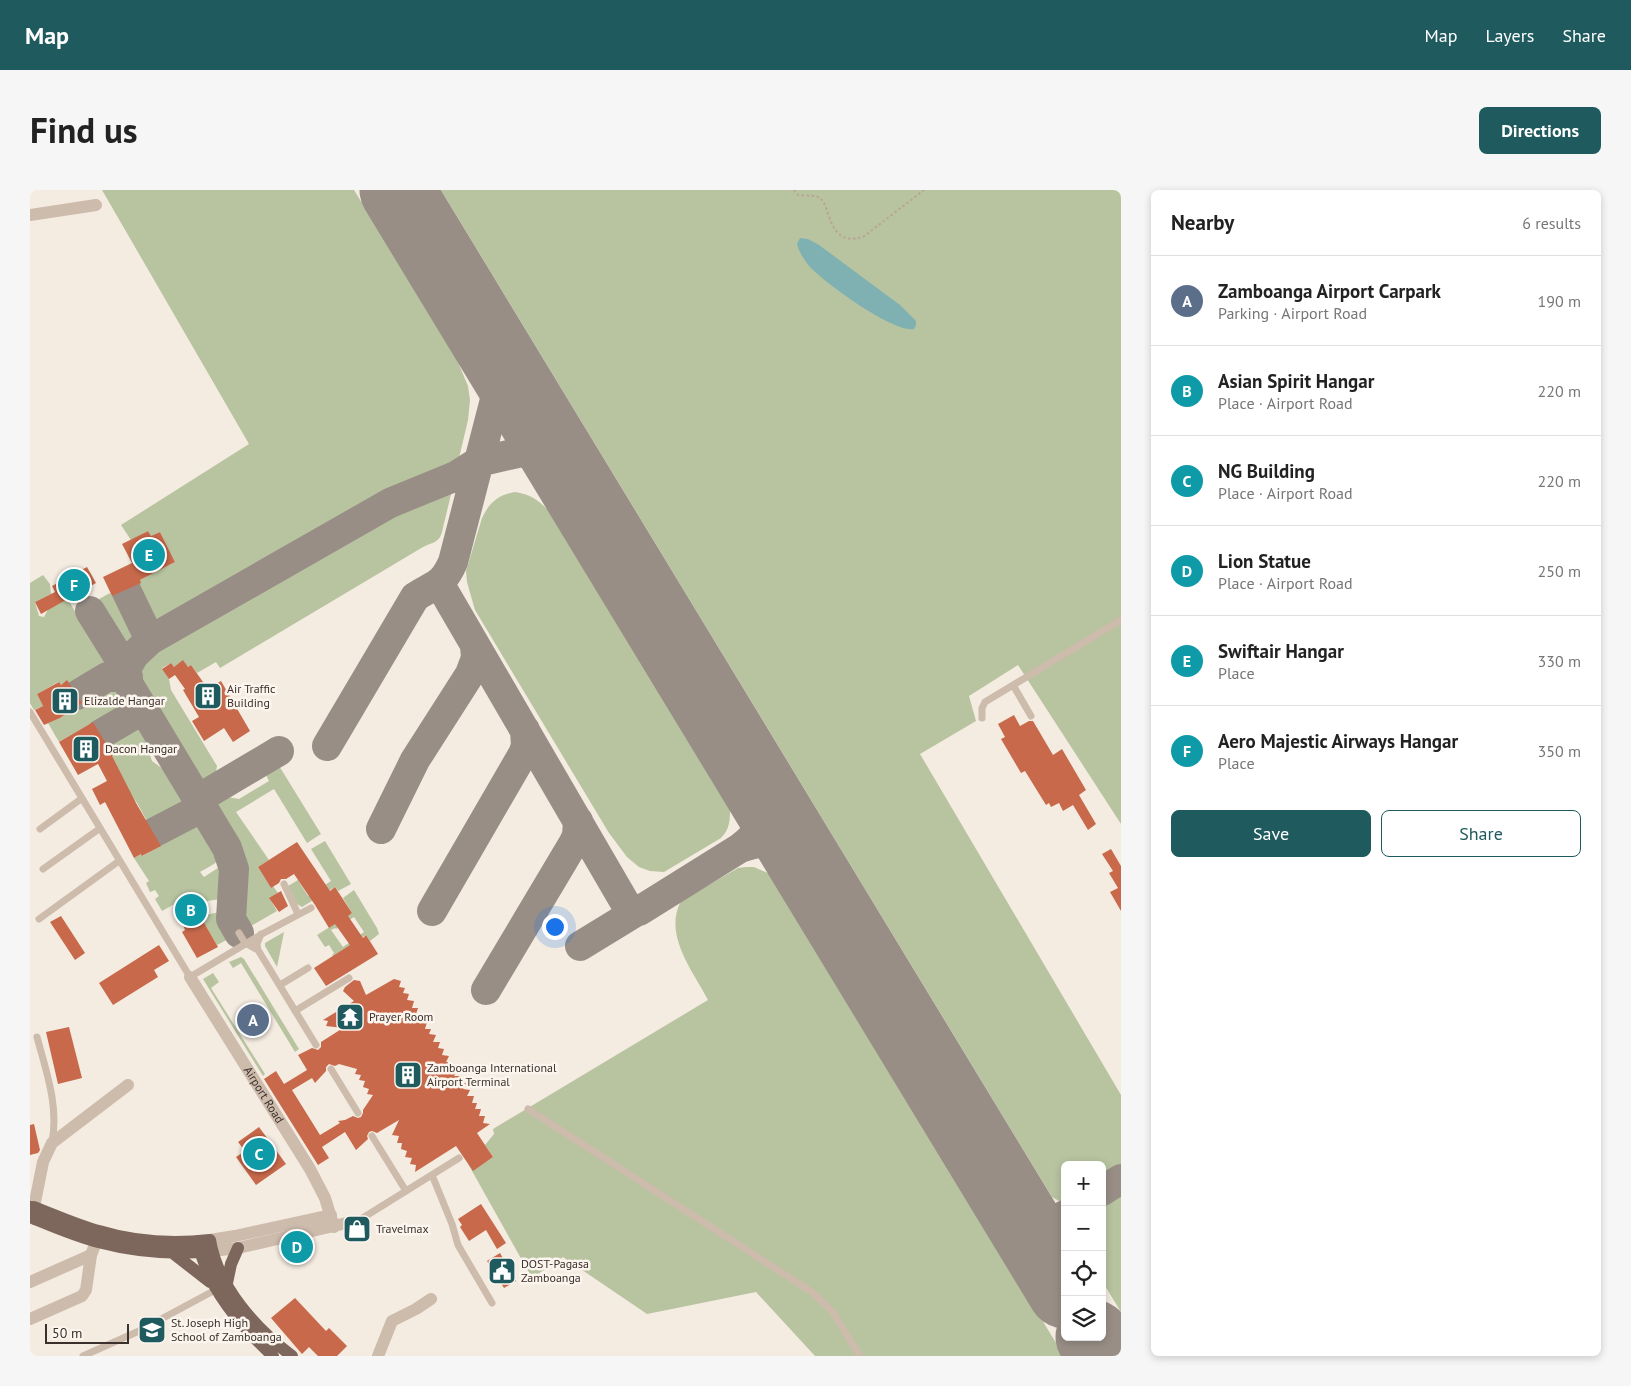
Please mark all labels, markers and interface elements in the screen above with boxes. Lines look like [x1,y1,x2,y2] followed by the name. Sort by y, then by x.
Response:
[25,20,69,51] text: Map
[1425,24,1457,47] text: Map
[1485,24,1534,47] text: Layers
[1562,24,1606,47] text: Share
[30,107,138,153] text: Find us
[1479,107,1601,154] button: Directions
[1171,209,1234,236] text: Nearby
[1522,213,1581,233] text: 6 results
[1218,279,1441,303] text: Zamboanga Airport Carpark
[1182,291,1192,311] text: A
[1538,291,1581,311] text: 190 m
[1218,303,1367,323] text: Parking · Airport Road
[1218,369,1374,393] text: Asian Spirit Hangar
[1182,381,1192,401] text: B
[1538,381,1581,401] text: 220 m
[1218,393,1353,413] text: Place · Airport Road
[1218,459,1315,483] text: NG Building
[1183,471,1191,491] text: C
[1538,471,1581,491] text: 220 m
[1218,483,1353,503] text: Place · Airport Road
[133,536,165,574] pin: E
[1218,549,1311,573] text: Lion Statue
[1182,561,1192,581] text: D
[1538,561,1581,581] text: 250 m
[58,566,90,604] pin: F
[1218,573,1353,593] text: Place · Airport Road
[1218,639,1344,663] text: Swiftair Hangar
[1183,651,1191,671] text: E
[1538,651,1581,671] text: 330 m
[1218,663,1255,683] text: Place
[193,681,223,711] building icon: Air Traffic Building
[227,681,276,710] place label: Air Traffic Building
[50,686,80,716] building icon: Elizalde Hangar
[84,693,165,708] place label: Elizalde Hangar
[1218,729,1458,753] text: Aero Majestic Airways Hangar
[71,734,101,764] building icon: Dacon Hangar
[105,741,177,756] place label: Dacon Hangar
[1183,741,1191,761] text: F
[1538,741,1581,761] text: 350 m
[1218,753,1255,773] text: Place
[1171,810,1371,857] button: Save
[1381,810,1581,857] button: Share
[175,891,207,929] pin: B
[542,914,568,940] your location
[237,1001,269,1039] pin: A
[335,1002,365,1032] temple icon: Prayer Room
[369,1009,433,1024] place label: Prayer Room
[393,1060,423,1090] building icon: Zamboanga International Airport Terminal
[427,1060,557,1089] place label: Zamboanga International Airport Terminal
[241,1063,288,1126] street label: Airport Road
[243,1135,275,1173] pin: C
[1061,1161,1106,1341] map controls
[1061,1161,1106,1206] button: +
[1061,1206,1106,1251] button: −
[342,1214,372,1244] shop icon: Travelmax
[376,1221,429,1236] place label: Travelmax
[281,1228,313,1266] pin: D
[1061,1251,1106,1296] button: locate
[487,1256,517,1286] public building icon: DOST-Pagasa Zamboanga
[521,1256,589,1285] place label: DOST-Pagasa Zamboanga
[1061,1296,1106,1341] button: layers
[137,1315,167,1345] school or university icon: St. Joseph High School of Zamboanga
[171,1315,282,1344] place label: St. Joseph High School of Zamboanga
[45,1321,129,1344] scale bar
[52,1324,82,1342] text: 50 m

